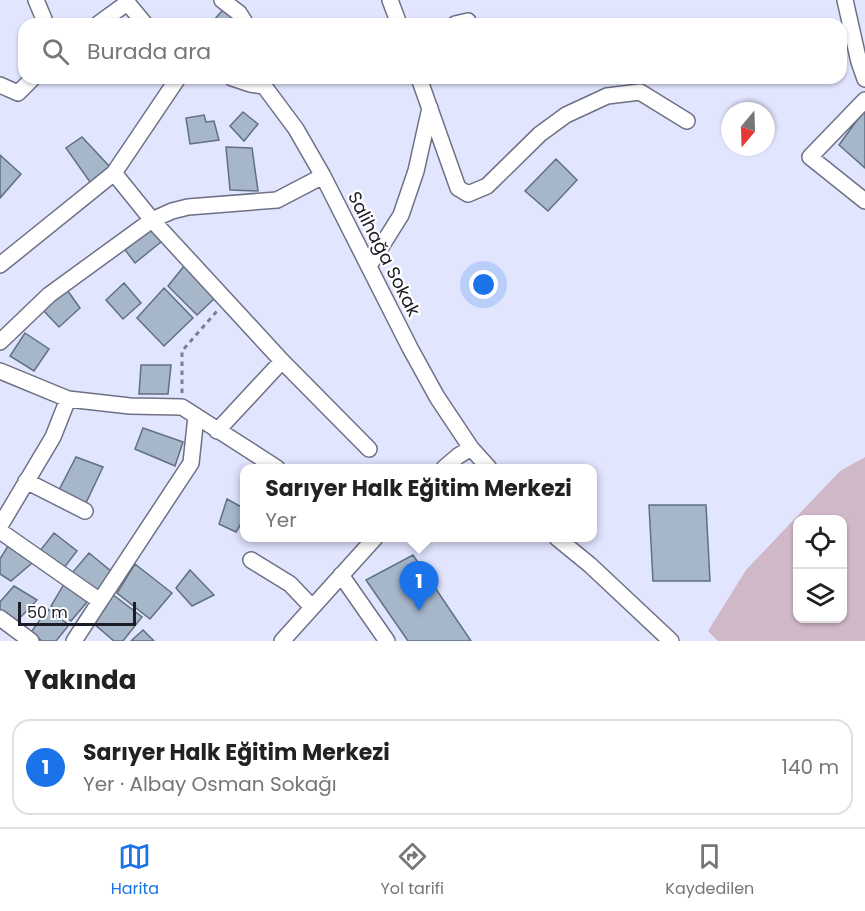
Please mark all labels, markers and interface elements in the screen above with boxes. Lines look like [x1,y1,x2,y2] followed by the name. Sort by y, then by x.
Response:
[18,18,847,84] search box
[39,35,72,68] icon: search
[87,36,211,67] text: Burada ara
[721,102,775,156] north arrow
[342,187,427,321] street label: Salihağa Sokak
[469,270,498,299] your location
[240,464,597,542] popup
[265,473,572,504] text: Sarıyer Halk Eğitim Merkezi
[265,506,297,534] text: Yer
[793,515,847,623] map controls
[793,515,847,569] button: locate
[400,562,438,611] pin: 1
[793,569,847,623] button: layers
[18,599,136,626] scale bar
[27,601,68,624] text: 50 m
[24,662,136,698] text: Yakında
[83,737,390,768] text: Sarıyer Halk Eğitim Merkezi
[42,753,49,781] text: 1
[782,753,839,781] text: 140 m
[83,770,337,798] text: Yer · Albay Osman Sokağı
[111,840,159,901] tab: Harita
[380,840,444,901] tab: Yol tarifi
[665,840,754,901] tab: Kaydedilen

